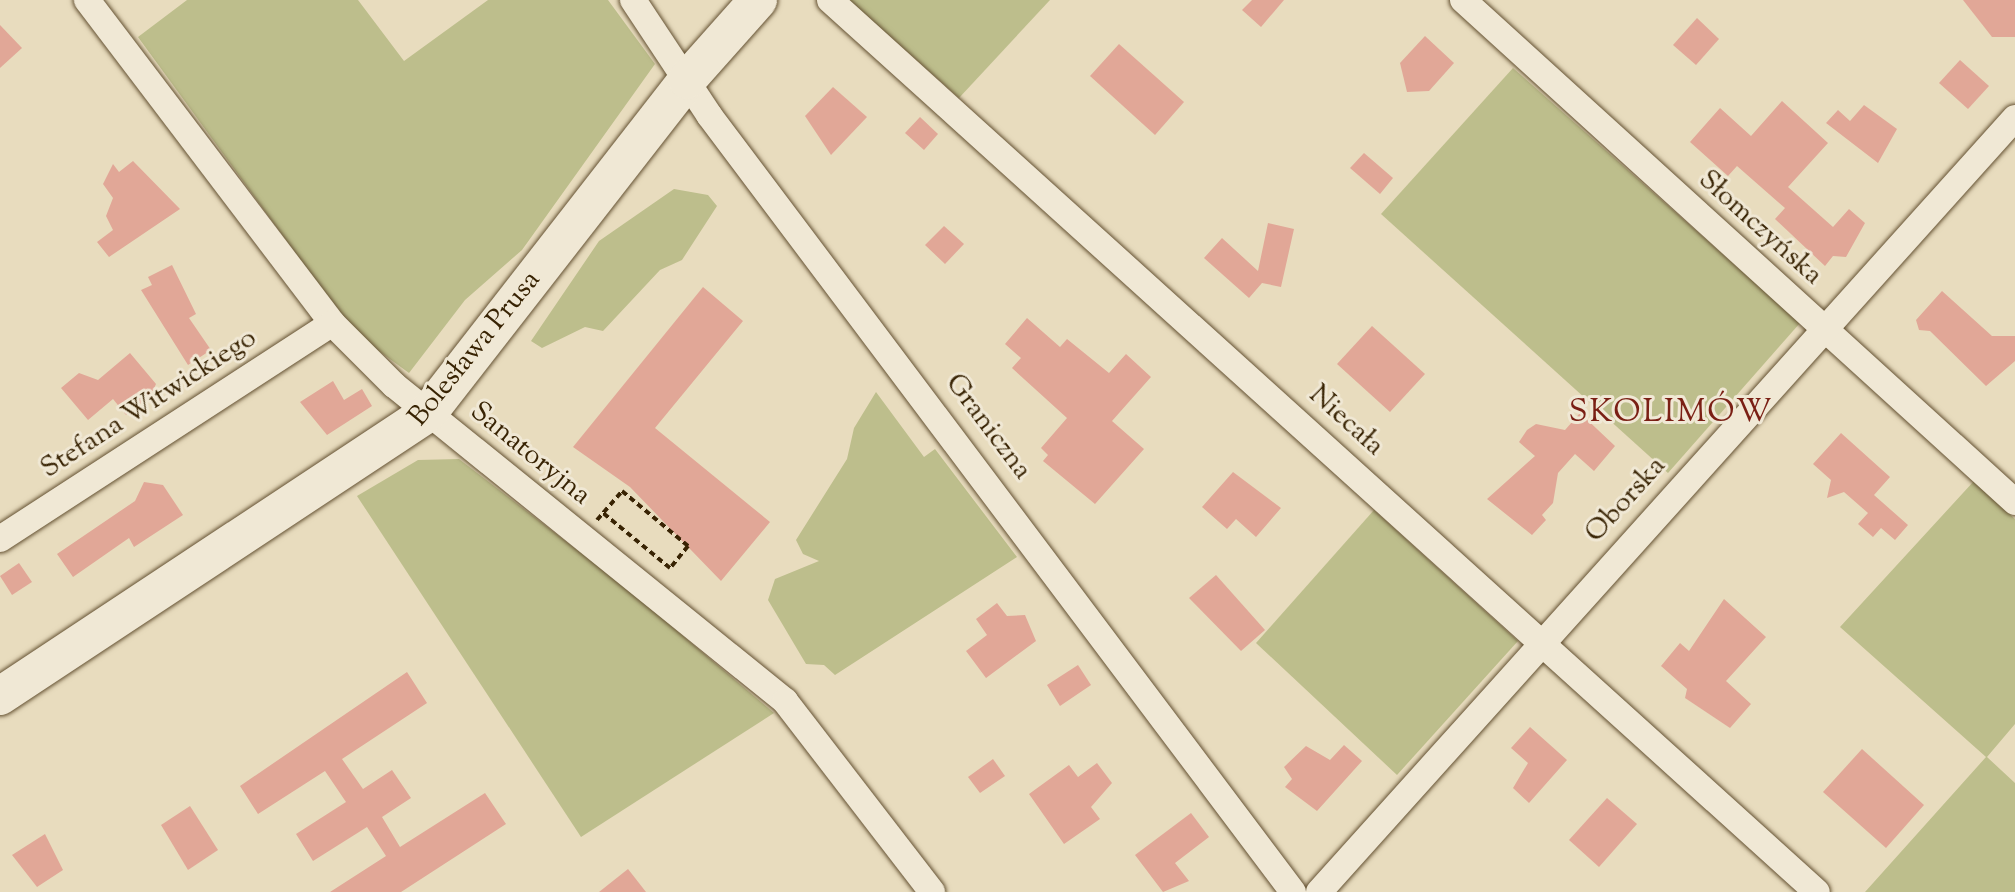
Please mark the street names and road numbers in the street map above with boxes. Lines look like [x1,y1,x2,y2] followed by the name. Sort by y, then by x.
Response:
[1691,164,1829,292] street label: Słomczyńska
[402,264,548,434] street label: Bolesława Prusa
[35,322,263,486] street label: Stefana Witwickiego
[937,368,1039,486] street label: Graniczna
[1302,379,1390,463] street label: Niecała
[463,395,597,513] street label: Sanatoryjna
[1579,450,1673,550] street label: Oborska

